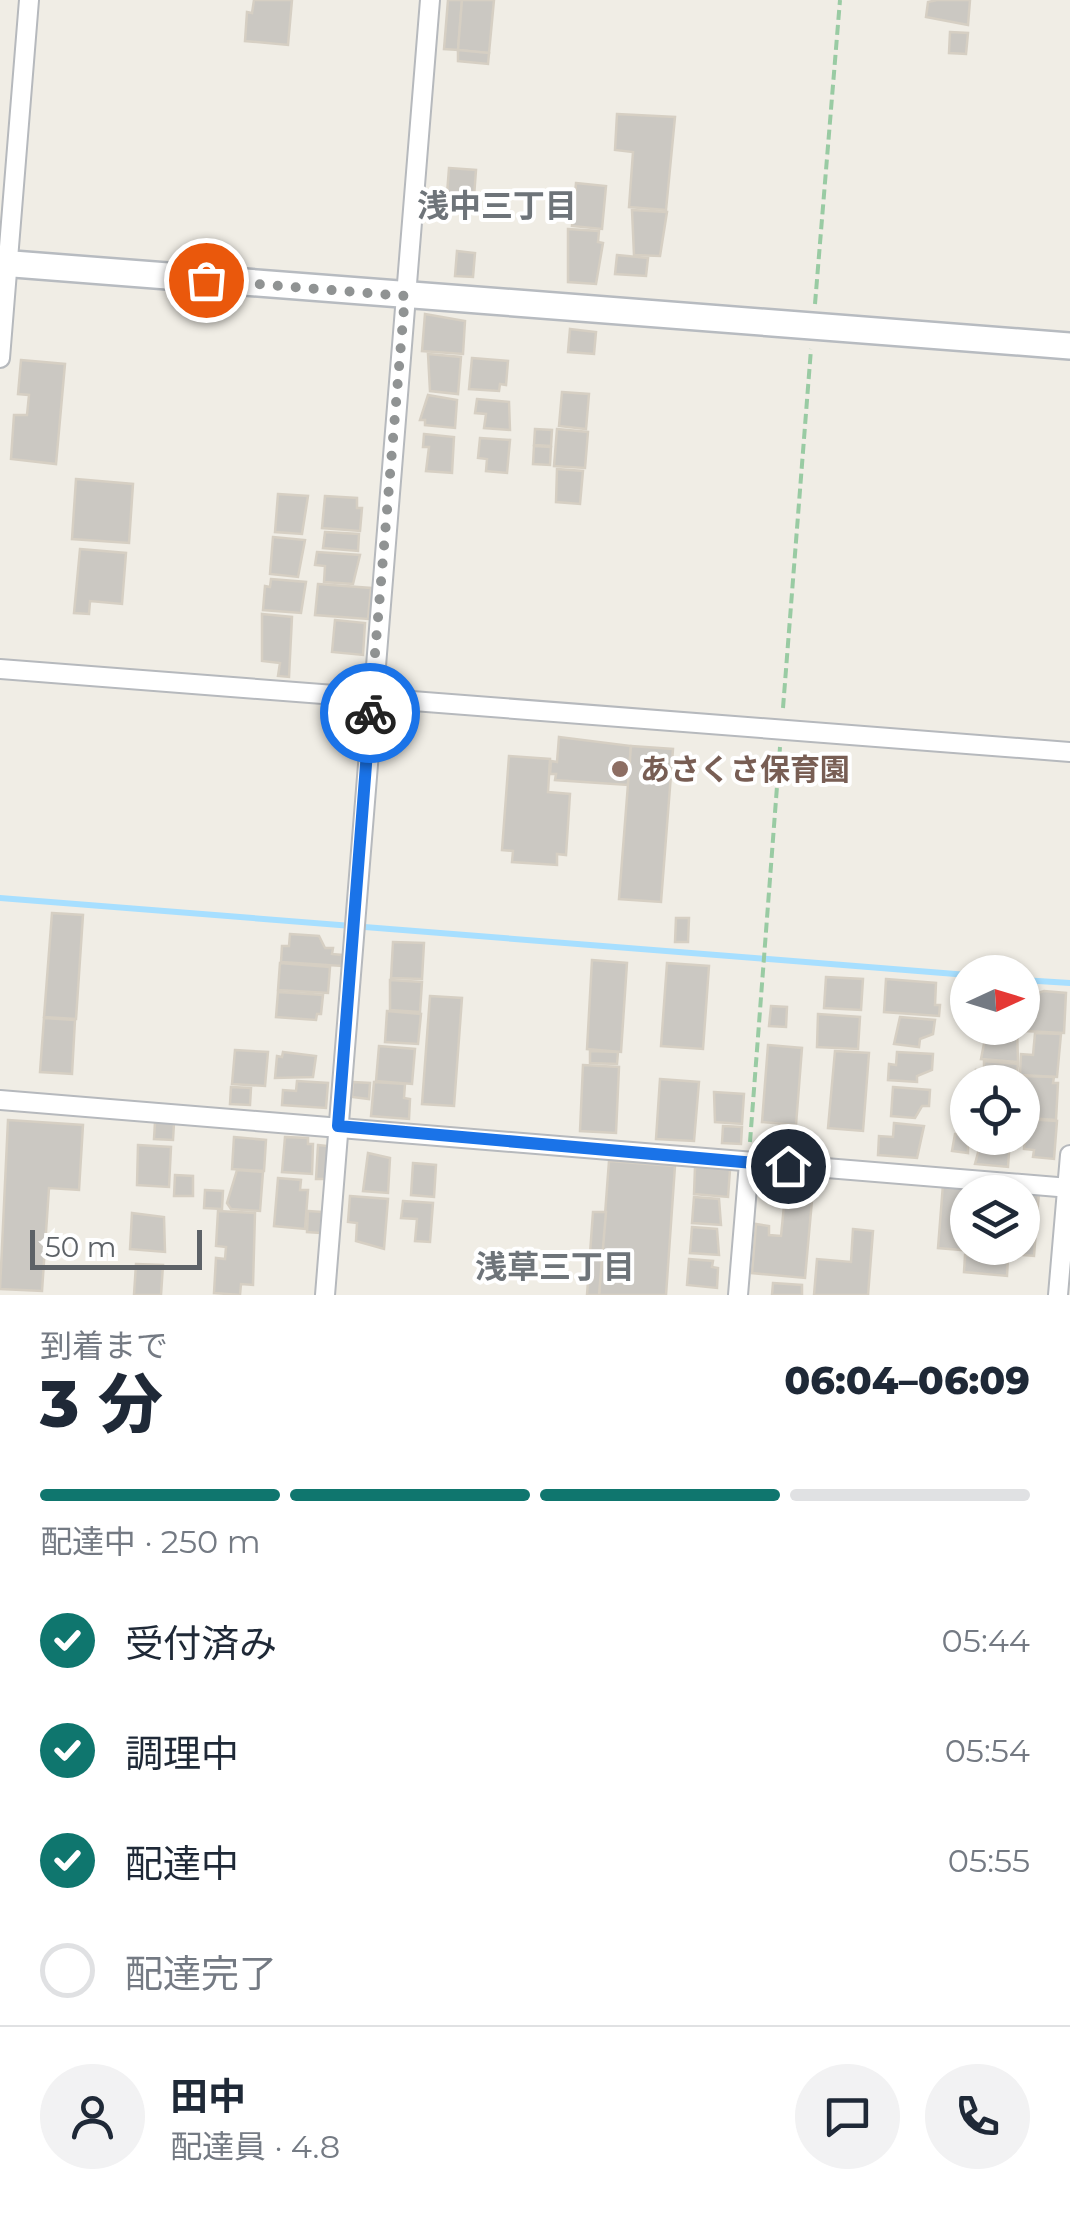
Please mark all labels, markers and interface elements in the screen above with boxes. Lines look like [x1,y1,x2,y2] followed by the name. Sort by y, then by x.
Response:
[417,186,577,225] district label: 浅中三丁目
[164,238,249,323] pin
[179,253,234,308] icon: bag
[320,663,420,763] courier
[343,686,398,741] icon: bike
[640,751,850,788] place label: あさくさ保育園
[609,758,631,780] marker: あさくさ保育園
[950,955,1040,1045] north arrow
[950,955,1040,1265] map controls
[950,1065,1040,1155] button: locate
[746,1124,831,1209] pin
[761,1139,816,1194] icon: home
[950,1175,1040,1265] button: layers
[30,1225,202,1270] scale bar
[45,1230,116,1264] text: 50 m
[475,1247,635,1286] district label: 浅草三丁目
[40,1326,168,1365] text: 到着まで
[784,1357,1030,1404] text: 06:04–06:09
[40,1364,163,1443] text: 3 分
[40,1522,261,1561] text: 配達中 · 250 m
[40,1613,95,1668] icon: check
[125,1620,277,1667] text: 受付済み
[942,1621,1030,1660] text: 05:44
[40,1723,95,1778] icon: check
[125,1730,239,1777] text: 調理中
[945,1731,1030,1770] text: 05:54
[40,1833,95,1888] icon: check
[125,1840,239,1887] text: 配達中
[948,1841,1030,1880] text: 05:55
[125,1950,277,1997] text: 配達完了
[40,2064,145,2169] button: person
[795,2064,900,2169] button: chat
[925,2064,1030,2169] button: phone
[170,2073,246,2120] text: 田中
[170,2127,340,2166] text: 配達員 · 4.8

